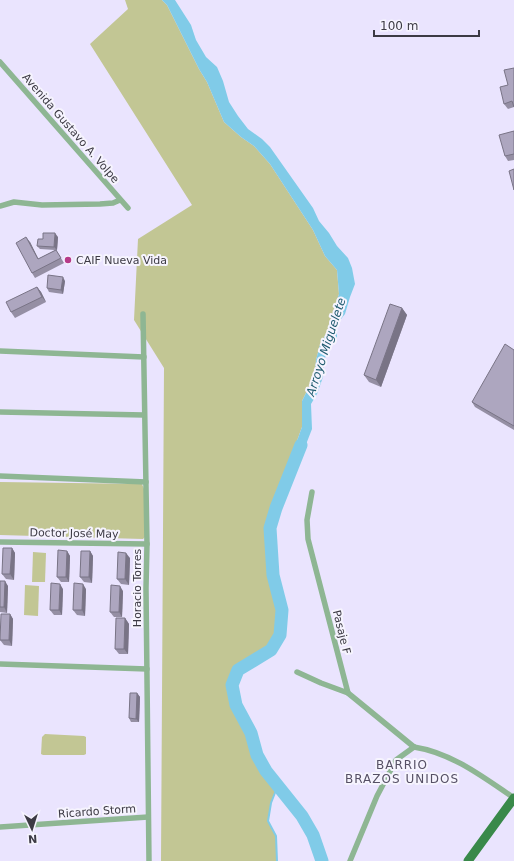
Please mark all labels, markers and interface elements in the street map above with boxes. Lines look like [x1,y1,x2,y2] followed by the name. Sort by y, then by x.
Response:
[374,12,479,38] scale bar
[380,19,418,33] text: 100 m
[19,71,122,186] street label: Avenida Gustavo A. Volpe
[76,254,167,267] place label: CAIF Nueva Vida
[63,255,73,265] marker: CAIF Nueva Vida
[303,296,349,399] water label: Arroyo Miguelete
[29,526,119,541] street label: Doctor José May
[131,549,144,627] street label: Horacio Torres
[330,609,353,656] street label: Pasaje F
[345,758,459,786] district label: BARRIO BRAZOS UNIDOS
[58,802,136,821] street label: Ricardo Storm
[12,809,52,849] north arrow
[28,832,38,845] text: N

